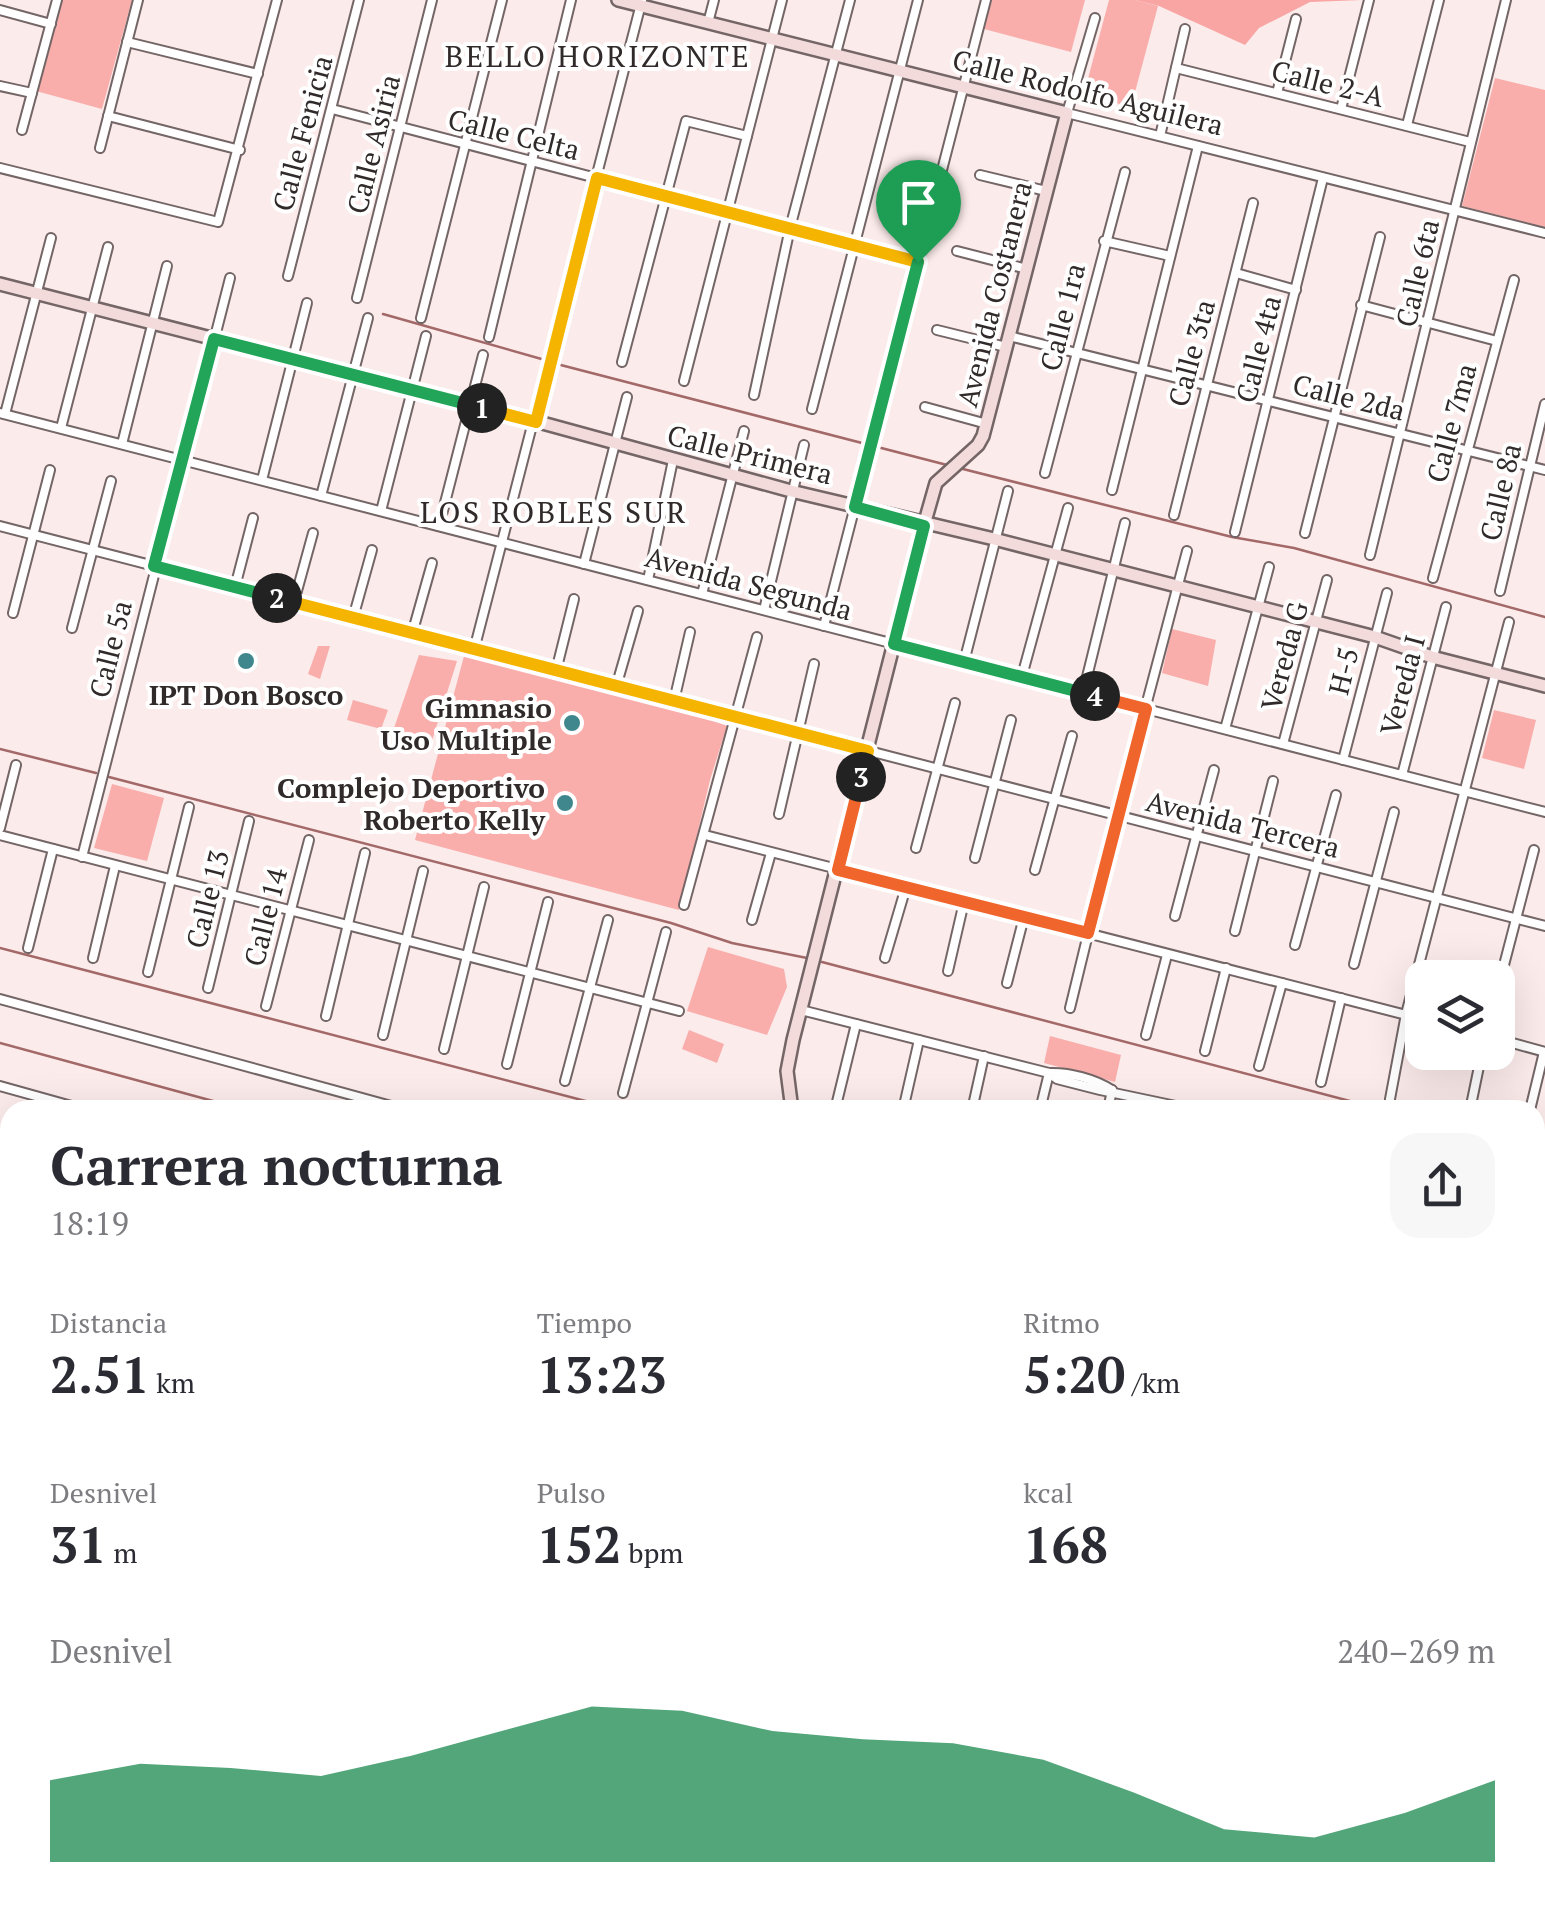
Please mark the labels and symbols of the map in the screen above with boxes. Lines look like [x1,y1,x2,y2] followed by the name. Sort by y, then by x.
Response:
[445,36,751,76] district label: BELLO HORIZONTE
[949,40,1227,144] street label: Calle Rodolfo Aguilera
[263,51,341,215] street label: Calle Fenicia
[1268,51,1389,115] street label: Calle 2-A
[338,70,408,218] street label: Calle Asiria
[444,100,584,168] street label: Calle Celta
[876,160,961,263] pin
[948,177,1040,411] street label: Avenida Costanera
[1387,216,1447,330] street label: Calle 6ta
[1031,259,1093,375] street label: Calle 1ra
[1227,291,1289,407] street label: Calle 4ta
[1159,295,1223,411] street label: Calle 3ta
[1417,359,1485,487] street label: Calle 7ma
[1289,365,1409,429] street label: Calle 2da
[457,383,507,433] pin: 1
[664,416,836,492] street label: Calle Primera
[1471,440,1529,544] street label: Calle 8a
[420,492,688,532] district label: LOS ROBLES SUR
[642,538,856,628] street label: Avenida Segunda
[252,573,302,623] pin: 2
[80,597,140,701] street label: Calle 5a
[1252,597,1316,715] street label: Vereda G
[1371,631,1433,739] street label: Vereda I
[1319,644,1367,698] street label: H-5
[235,650,257,672] marker: IPT Don Bosco
[1070,671,1120,721] pin: 4
[149,676,343,713] place label: IPT Don Bosco
[381,689,552,758] place label: Gimnasio Uso Multiple
[561,712,583,734] marker: Gimnasio Uso Multiple
[836,752,886,802] pin: 3
[277,769,546,838] place label: Complejo Deportivo Roberto Kelly
[1142,782,1344,866] street label: Avenida Tercera
[554,792,576,814] marker: Complejo Deportivo Roberto Kelly
[177,846,237,952] street label: Calle 13
[235,864,295,970] street label: Calle 14

